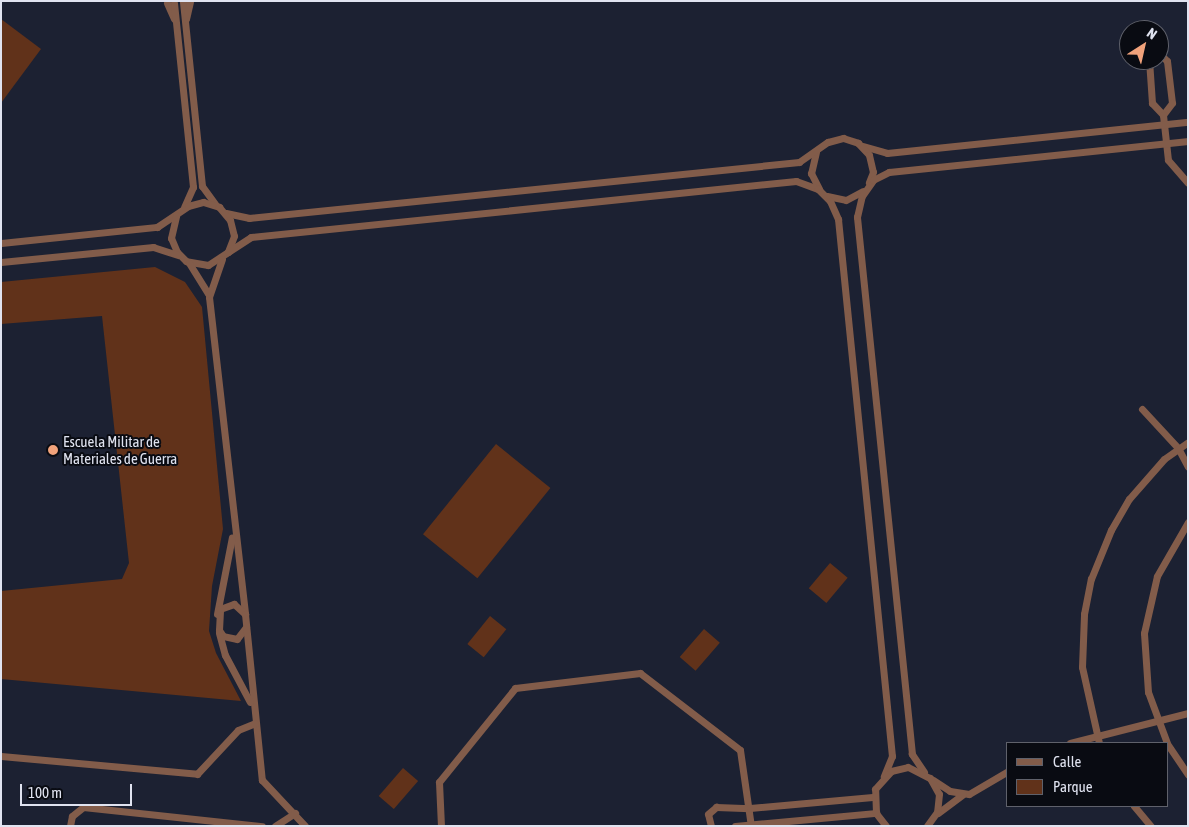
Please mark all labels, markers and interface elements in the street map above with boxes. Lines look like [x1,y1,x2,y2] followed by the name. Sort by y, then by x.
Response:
[1119,20,1169,70] north arrow
[1144,25,1160,42] text: N
[63,432,177,467] place label: Escuela Militar de Materiales de Guerra
[47,444,59,456] marker: Escuela Militar de Materiales de Guerra
[1006,742,1169,807] legend
[1053,753,1081,770] text: Calle
[22,774,135,806] scale bar
[1053,778,1093,795] text: Parque
[28,784,62,801] text: 100 m

